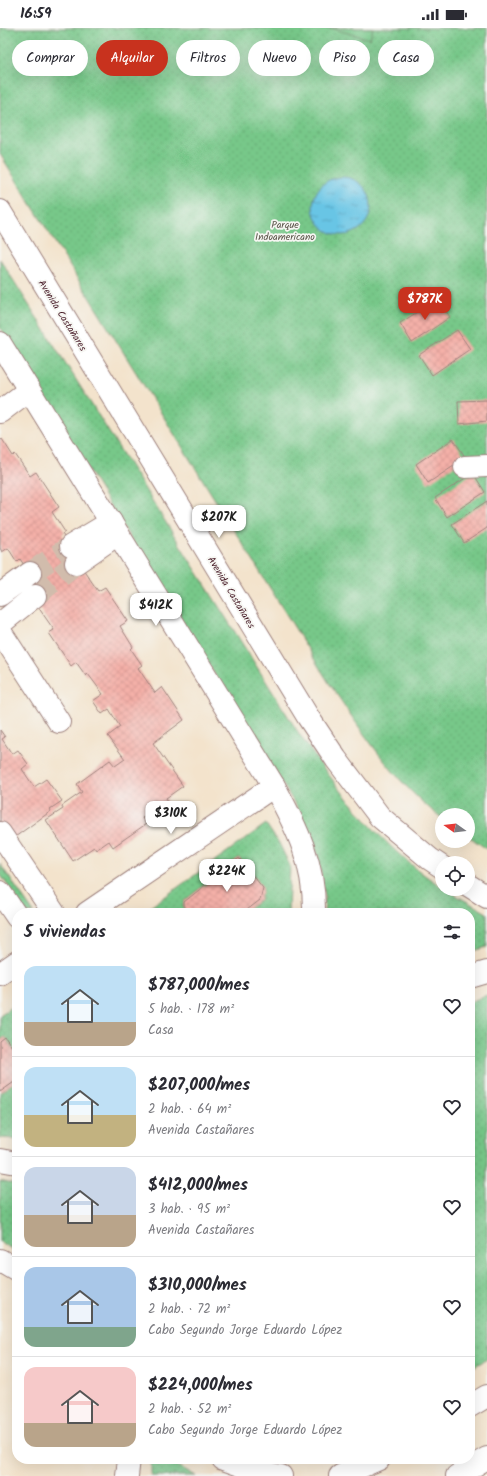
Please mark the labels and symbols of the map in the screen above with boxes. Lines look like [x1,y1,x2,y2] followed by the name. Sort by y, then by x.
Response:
[255,217,315,245] park label: Parque Indoamericano
[34,277,91,355] street label: Avenida Castañares
[397,287,453,321] pin: $787K
[191,505,247,539] pin: $207K
[203,553,259,632] street label: Avenida Castañares
[128,593,184,627] pin: $412K
[143,801,199,835] pin: $310K
[435,808,475,848] north arrow
[199,859,255,893] pin: $224K

